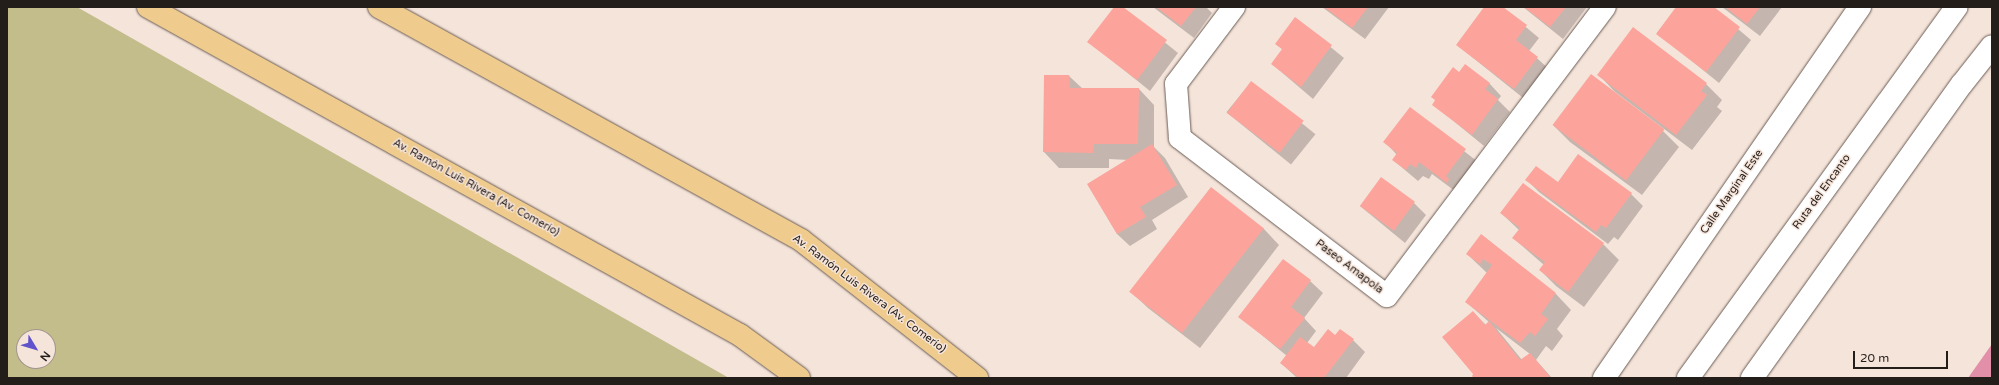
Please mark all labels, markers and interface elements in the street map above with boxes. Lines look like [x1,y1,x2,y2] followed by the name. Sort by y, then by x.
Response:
[390,137,562,239] street label: Av. Ramón Luis Rivera (Av. Comerío)
[1698,147,1766,237] street label: Calle Marginal Este
[1790,152,1854,232] street label: Ruta del Encanto
[790,232,948,356] street label: Av. Ramón Luis Rivera (Av. Comerío)
[1313,237,1385,297] street label: Paseo Amapola
[16,329,56,369] north arrow
[1855,343,1950,369] scale bar
[37,349,53,364] text: N
[1860,351,1889,365] text: 20 m

